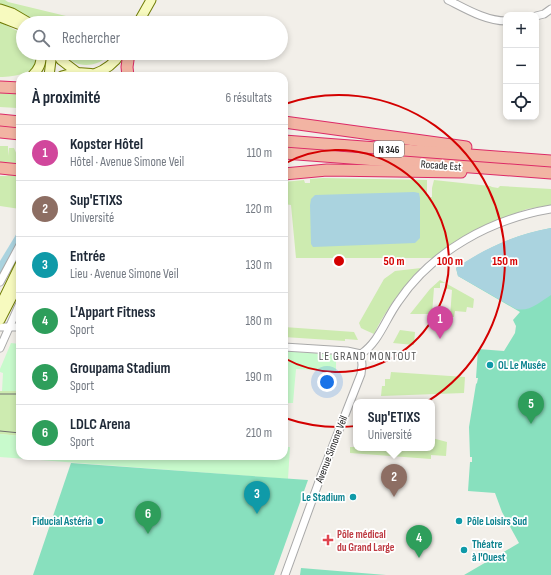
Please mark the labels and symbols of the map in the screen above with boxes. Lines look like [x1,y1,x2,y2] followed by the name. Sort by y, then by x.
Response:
[374,141,404,157] road number: N 346
[420,158,462,173] street label: Rocade Est
[332,254,346,268] centre of rings
[384,254,404,269] text: 50 m
[437,254,463,269] text: 100 m
[492,254,518,269] text: 150 m
[427,306,453,339] pin: 1
[319,349,417,364] district label: LE GRAND MONTOUT
[498,359,546,372] place label: OL Le Musée
[485,360,495,370] marker: OL Le Musée
[317,372,337,392] your location
[518,391,544,424] pin: 5
[312,414,350,486] street label: Avenue Simone Veil
[381,464,407,497] pin: 2
[244,481,270,514] pin: 3
[302,491,345,504] place label: Le Stadium
[348,492,358,502] marker: Le Stadium
[135,501,161,534] pin: 6
[32,515,92,528] place label: Fiducial Astéria
[467,515,527,528] place label: Pôle Loisirs Sud
[95,516,105,526] marker: Fiducial Astéria
[454,516,464,526] marker: Pôle Loisirs Sud
[406,525,432,558] pin: 4
[337,528,395,554] place label: Pôle médical du Grand Large
[322,534,334,546] marker: Pôle médical du Grand Large
[472,538,506,564] place label: Théatre à l'Ouest
[459,545,469,555] marker: Théatre à l'Ouest

